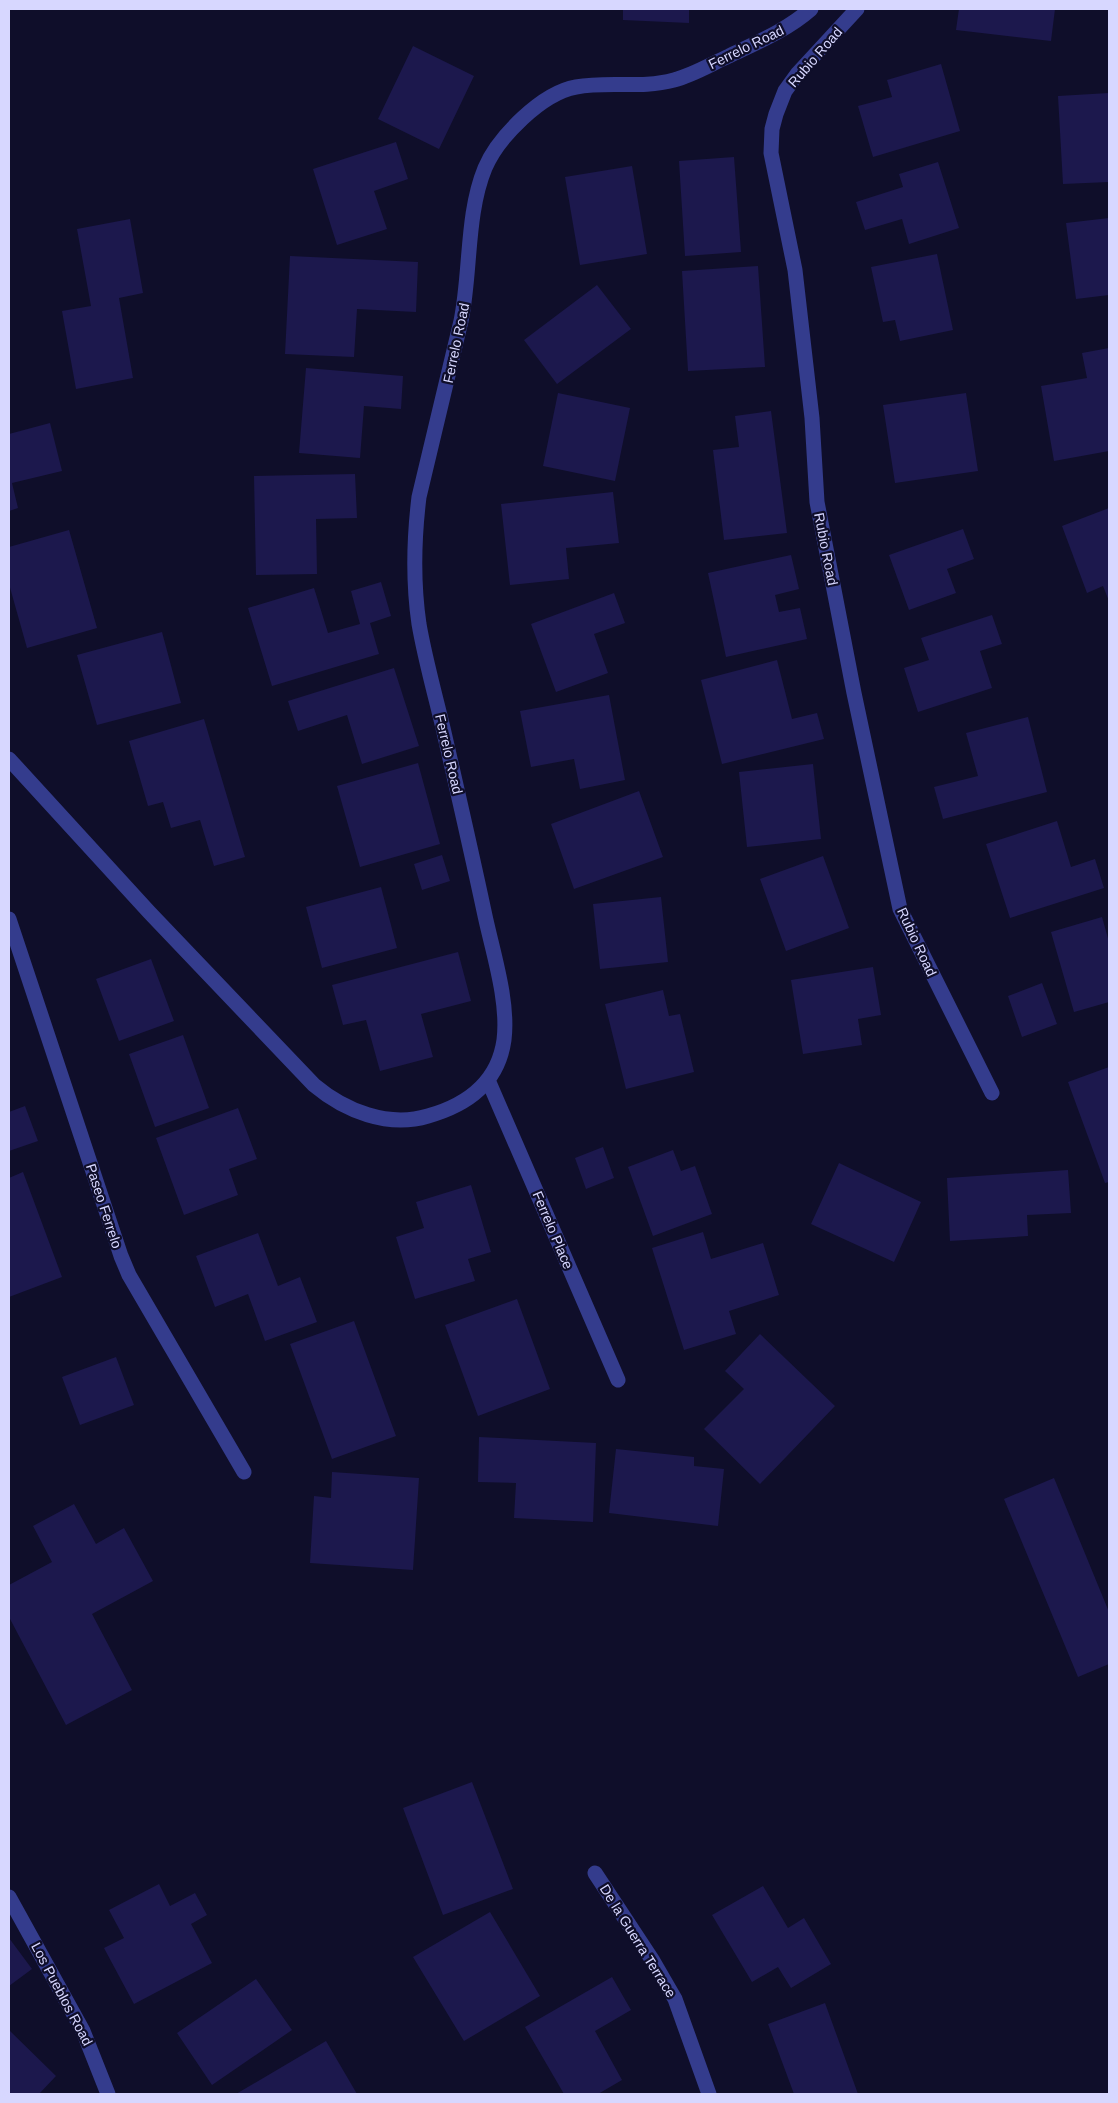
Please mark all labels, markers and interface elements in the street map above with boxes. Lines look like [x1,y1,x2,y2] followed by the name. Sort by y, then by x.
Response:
[706,22,786,72] street label: Ferrelo Road
[785,24,845,90] street label: Rubio Road
[440,301,472,385] street label: Ferrelo Road
[811,511,841,587] street label: Rubio Road
[432,712,466,796] street label: Ferrelo Road
[894,905,940,979] street label: Rubio Road
[83,1162,125,1250] street label: Paseo Ferrelo
[529,1189,577,1272] street label: Ferrelo Place
[597,1881,679,2001] street label: De la Guerra Terrace
[28,1940,96,2048] street label: Los Pueblos Road

